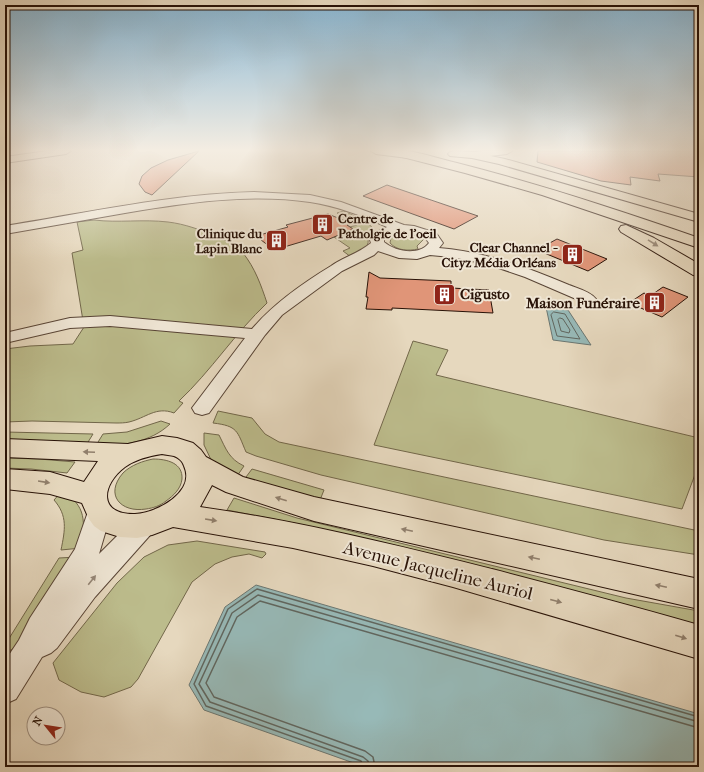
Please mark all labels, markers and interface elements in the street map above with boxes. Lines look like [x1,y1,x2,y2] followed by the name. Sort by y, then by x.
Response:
[338,211,437,242] place label: Centre de Patholgie de l'oeil
[309,212,335,238] building icon: Centre de Patholgie de l'oeil
[196,226,263,257] place label: Clinique du Lapin Blanc
[264,227,290,253] building icon: Clinique du Lapin Blanc
[442,240,559,271] place label: Clear Channel - Cityz Média Orléans
[647,240,659,247] one-way arrow
[559,241,585,267] building icon: Clear Channel - Cityz Média Orléans
[432,281,458,307] building icon: Cigusto
[460,285,510,303] place label: Cigusto
[642,290,668,316] building icon: Maison Funéraire
[525,294,641,312] place label: Maison Funéraire
[83,448,95,455] one-way arrow
[38,480,50,486] one-way arrow
[274,496,286,502] one-way arrow
[205,518,217,524] one-way arrow
[401,526,413,532] one-way arrow
[340,537,535,605] street label: Avenue Jacqueline Auriol
[528,554,540,560] one-way arrow
[88,575,97,585] one-way arrow
[655,583,667,589] one-way arrow
[550,598,562,604] one-way arrow
[675,634,687,640] one-way arrow
[26,706,66,746] north arrow
[30,714,46,728] text: N

